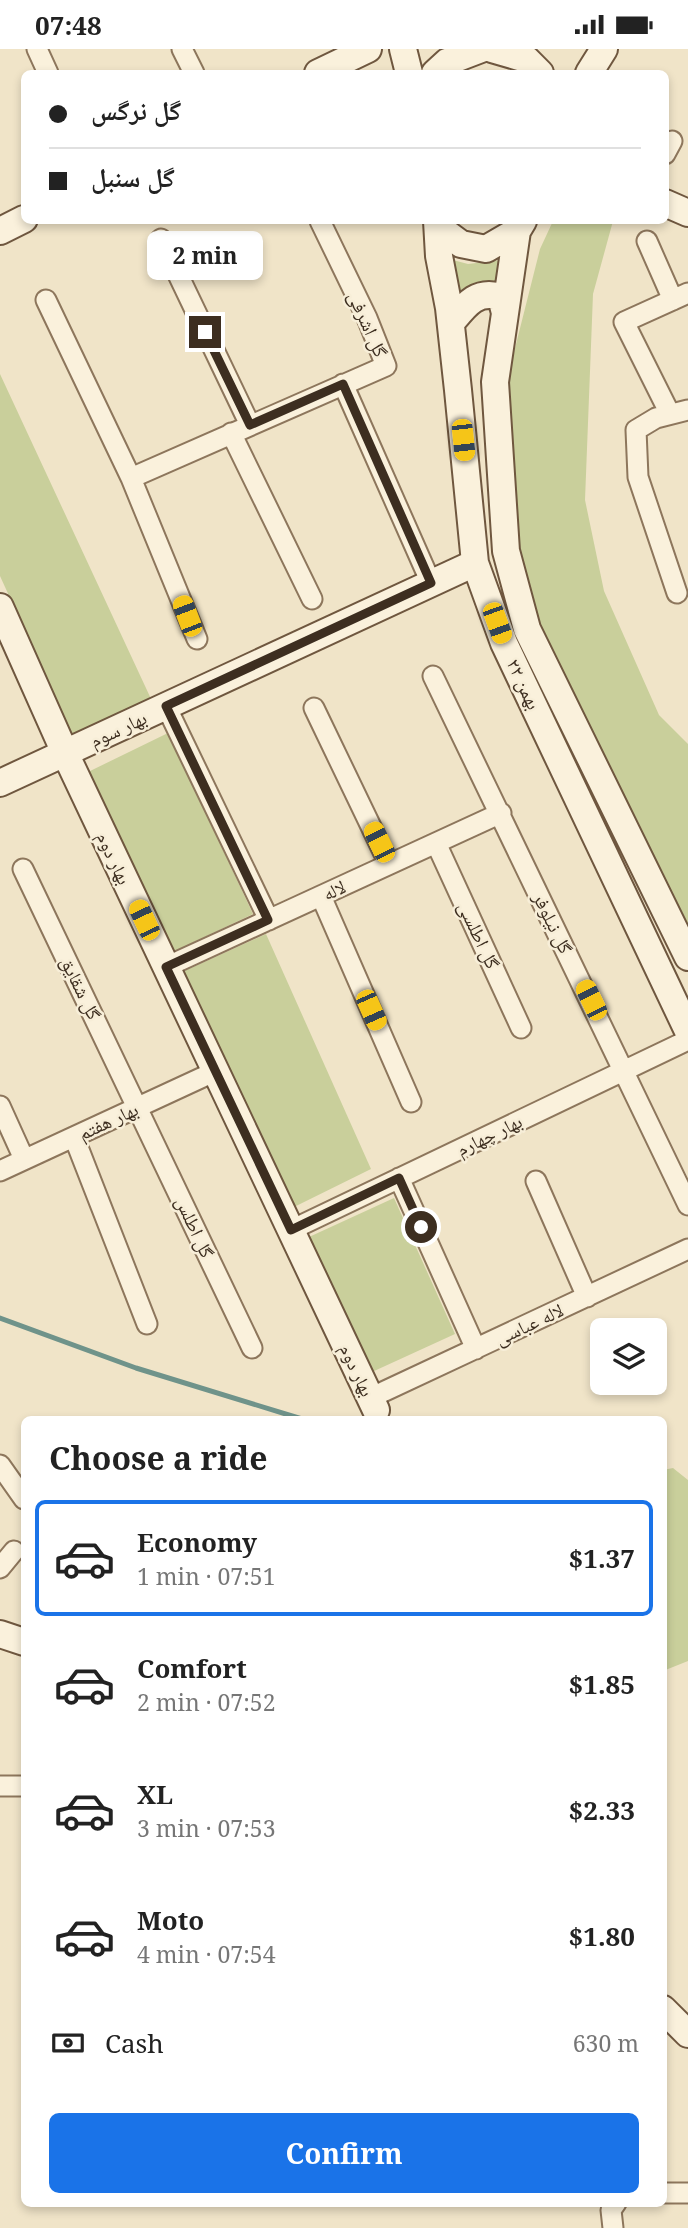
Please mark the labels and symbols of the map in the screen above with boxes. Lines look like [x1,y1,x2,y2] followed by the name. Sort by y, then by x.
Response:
[147,231,263,279] callout: 2 min
[342,287,394,361] street label: گل اشرفی
[189,316,221,348] route end
[451,418,476,462] car
[170,593,205,639] car
[480,600,515,646] car
[501,654,547,714] street label: ۲۲ بهمن
[85,704,151,754] street label: بهار سوم
[361,819,398,865] car
[90,827,138,889] street label: بهار دوم
[318,873,350,907] street label: لاله
[527,887,579,958] street label: گل نیلوفر
[126,897,163,943] car
[452,897,506,973] street label: گل اطلسی
[55,952,108,1024] street label: گل شقایق
[573,977,610,1023] car
[353,987,390,1033] car
[74,1096,142,1146] street label: بهار هفتم
[452,1108,527,1163] street label: بهار چهارم
[169,1192,221,1262] street label: گل اطلس
[405,1211,437,1243] route start
[490,1297,568,1351] street label: لاله عباسی
[333,1339,381,1401] street label: بهار دوم

